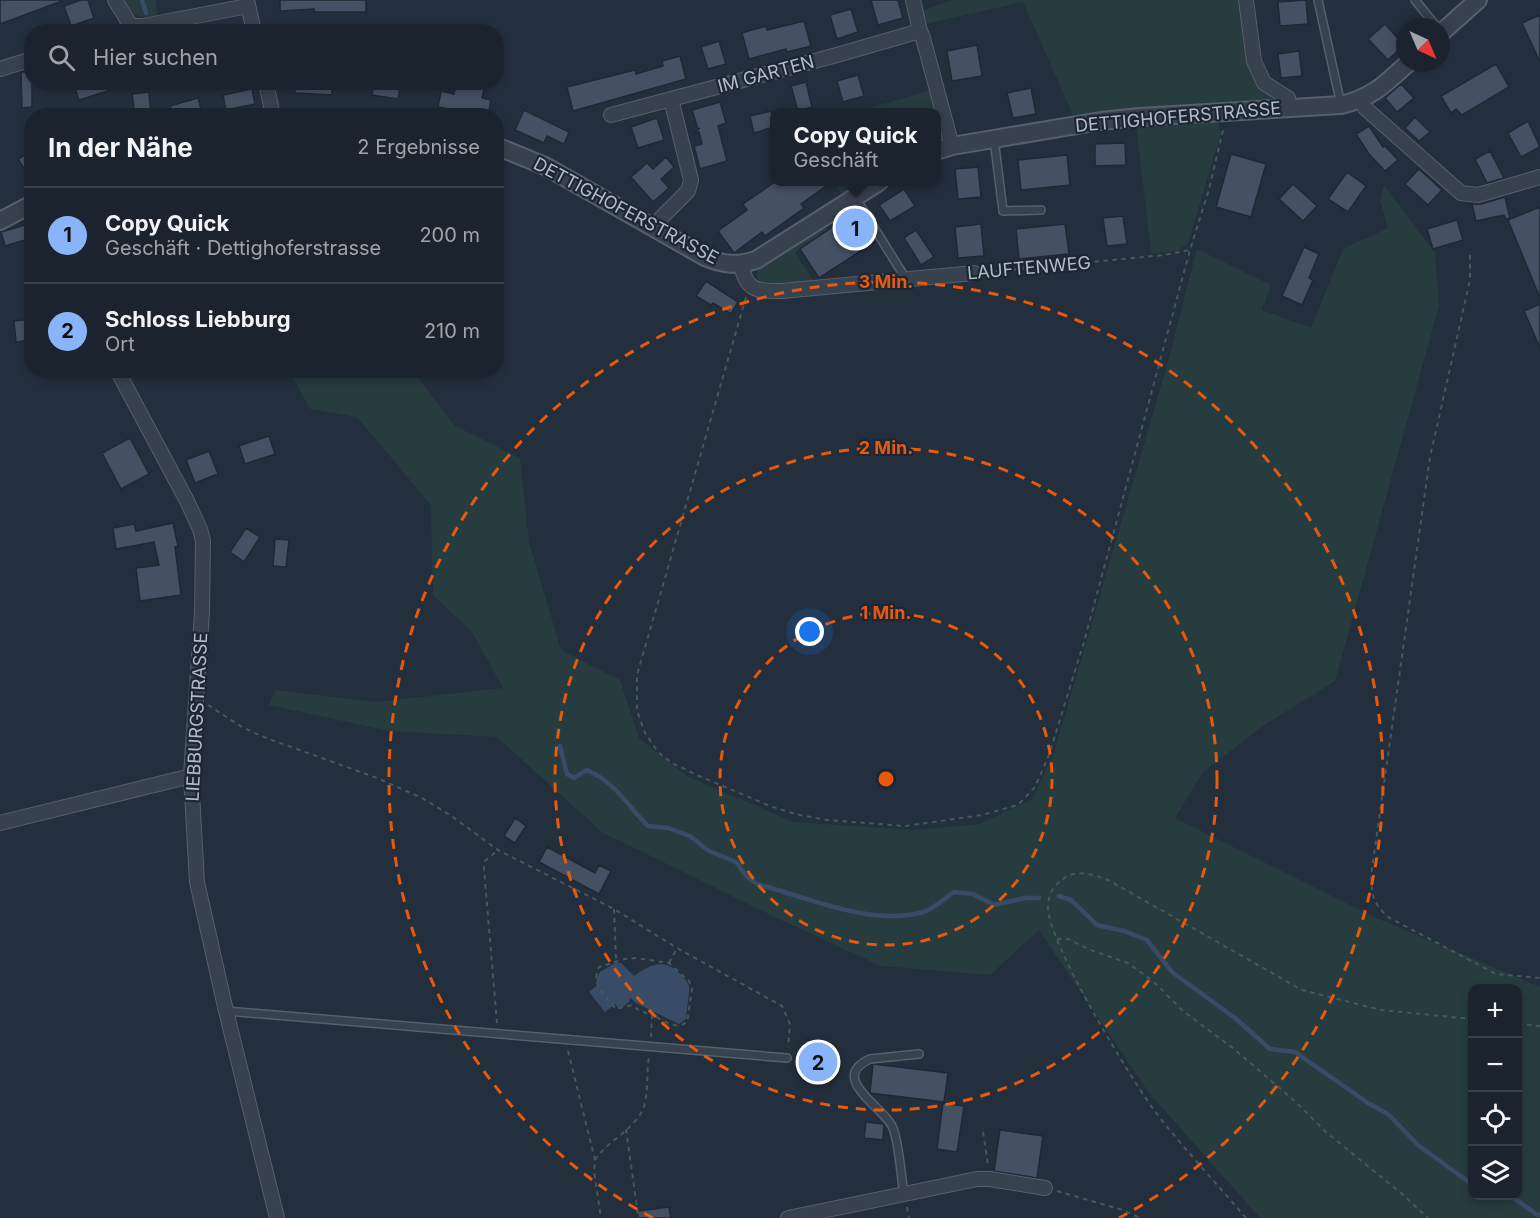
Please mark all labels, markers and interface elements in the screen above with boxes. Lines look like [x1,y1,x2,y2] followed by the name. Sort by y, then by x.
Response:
[1396,18,1450,72] north arrow
[24,24,504,90] search box
[45,41,78,74] icon: search
[93,44,218,70] text: Hier suchen
[715,51,816,96] street label: IM GARTEN
[1074,97,1282,136] street label: DETTIGHOFERSTRASSE
[770,108,941,186] popup
[793,122,918,148] text: Copy Quick
[48,132,193,163] text: In der Nähe
[357,135,480,159] text: 2 Ergebnisse
[793,148,878,172] text: Geschäft
[530,153,722,268] street label: DETTIGHOFERSTRASSE
[836,206,874,250] pin: 1
[105,210,229,236] text: Copy Quick
[63,223,72,247] text: 1
[419,223,480,247] text: 200 m
[105,236,381,260] text: Geschäft · Dettighoferstrasse
[966,252,1092,283] street label: LAUFTENWEG
[859,271,913,292] text: 3 Min.
[105,306,291,332] text: Schloss Liebburg
[61,319,74,343] text: 2
[424,319,480,343] text: 210 m
[105,332,135,356] text: Ort
[859,437,913,458] text: 2 Min.
[861,602,911,623] text: 1 Min.
[795,617,824,646] your location
[182,632,211,802] street label: LIEBBURGSTRASSE
[876,769,896,789] centre of rings
[1468,984,1522,1200] map controls
[1468,984,1522,1038] button: +
[1468,1038,1522,1092] button: −
[798,1040,838,1084] pin: 2
[1468,1092,1522,1146] button: locate
[1468,1146,1522,1200] button: layers

